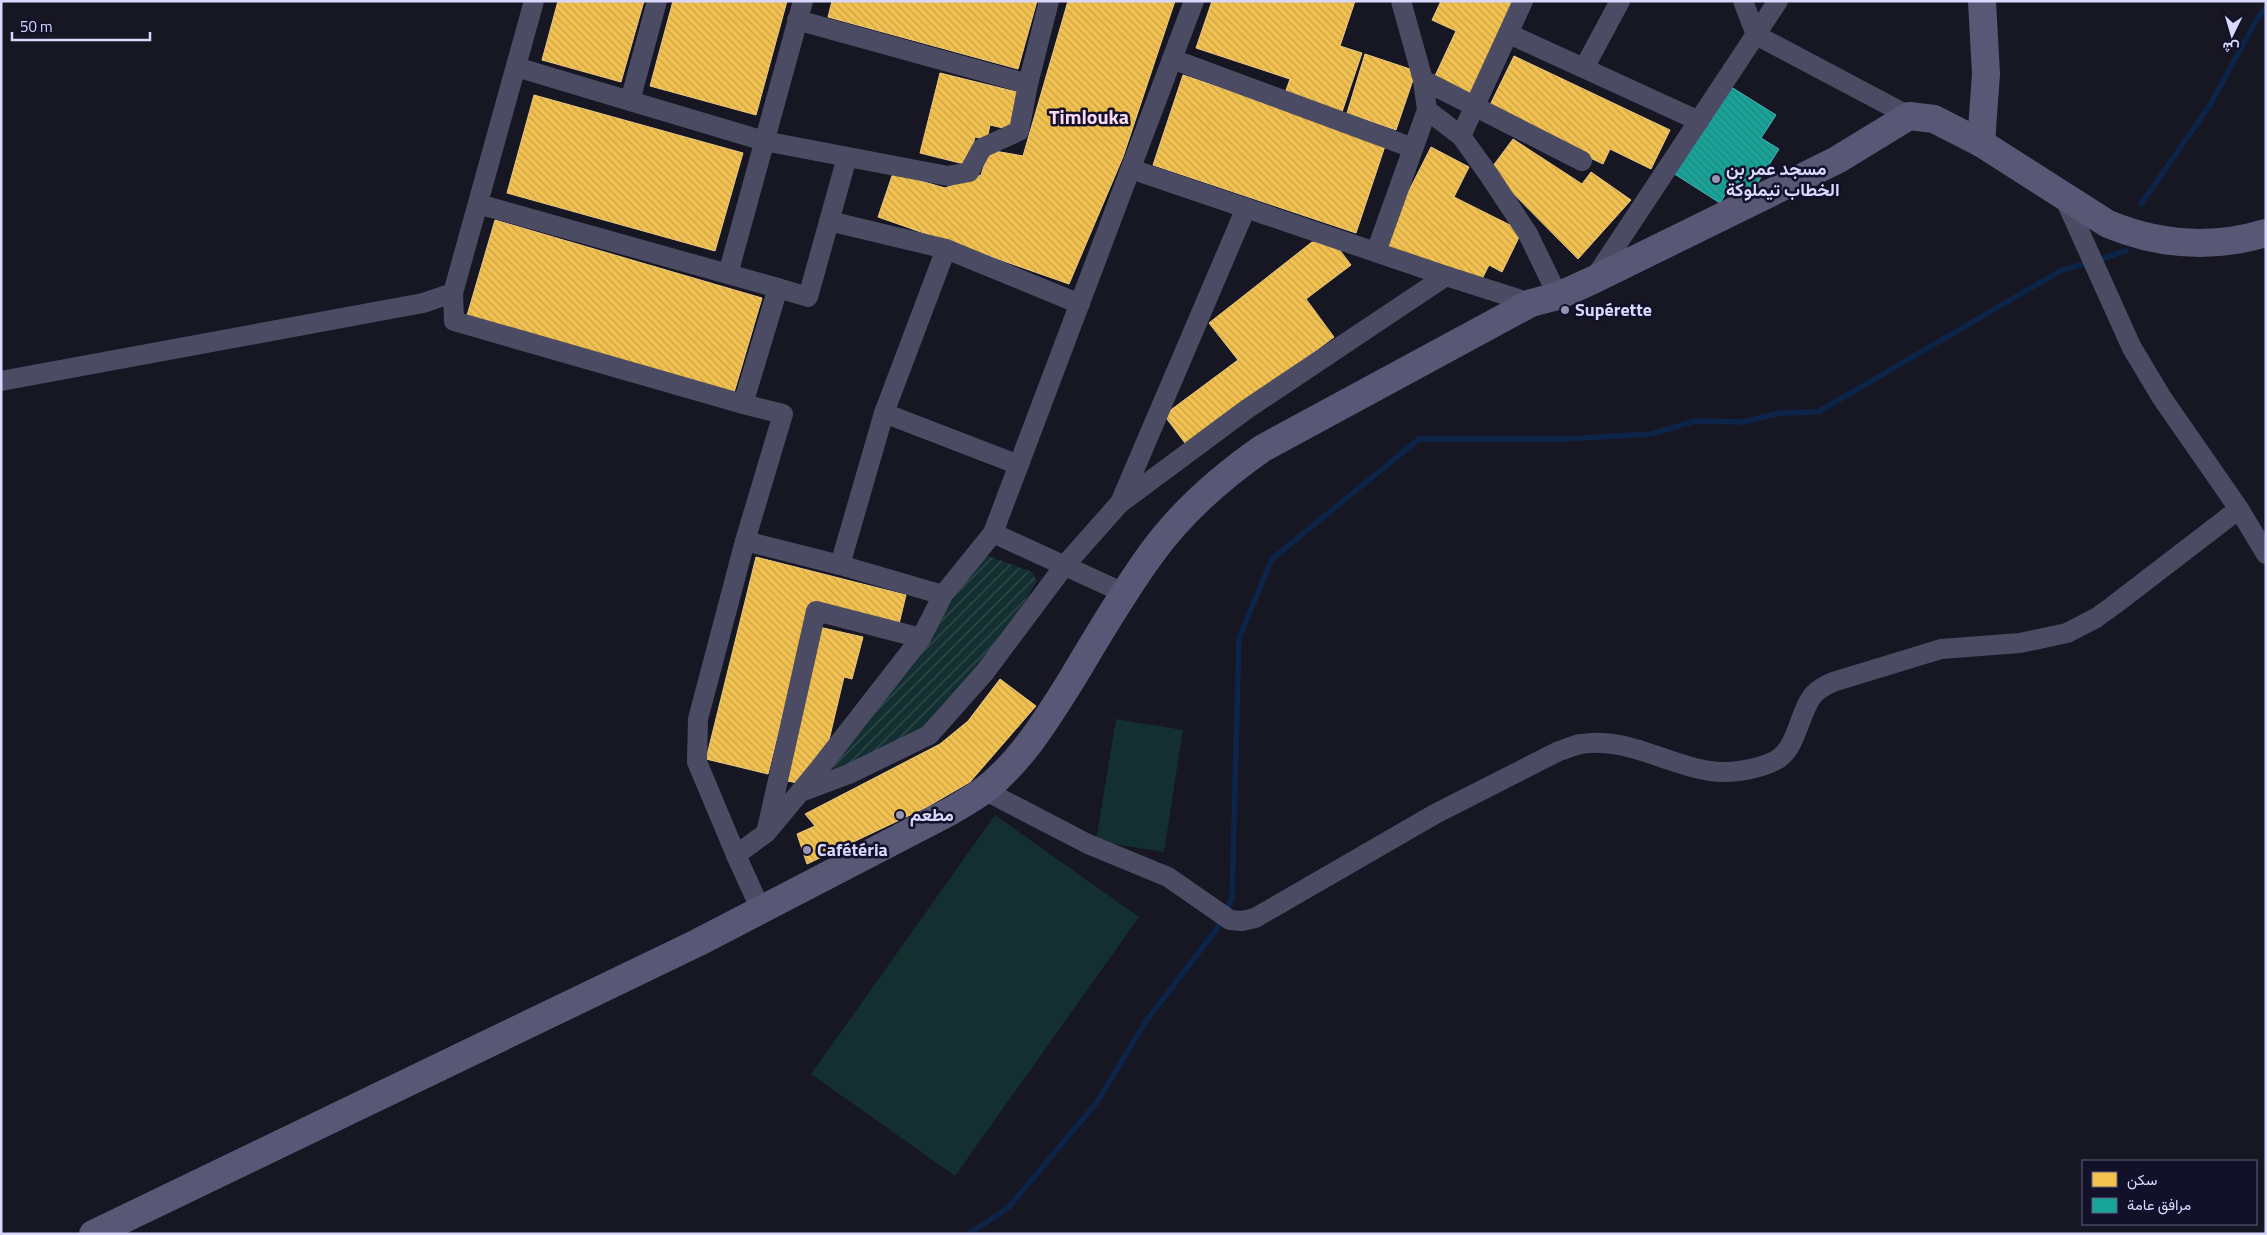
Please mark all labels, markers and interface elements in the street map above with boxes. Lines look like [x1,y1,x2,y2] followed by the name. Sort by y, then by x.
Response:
[12,10,150,42] scale bar
[2207,10,2257,60] north arrow
[20,15,53,38] text: 50 m
[2221,37,2240,60] text: ش
[1049,101,1129,132] district label: Timlouka
[1726,155,1840,203] place label: مسجد عمر بن الخطاب تيملوكة
[1710,173,1722,185] marker: مسجد عمر بن الخطاب تيملوكة
[1575,296,1652,323] place label: Supérette
[1559,304,1571,316] marker: Supérette
[910,801,954,828] place label: مطعم
[894,809,906,821] marker: مطعم
[817,836,888,863] place label: Cafétéria
[801,844,813,856] marker: Cafétéria
[2082,1160,2257,1225] legend
[2127,1168,2157,1191] text: سكن
[2127,1193,2191,1216] text: مرافق عامة

